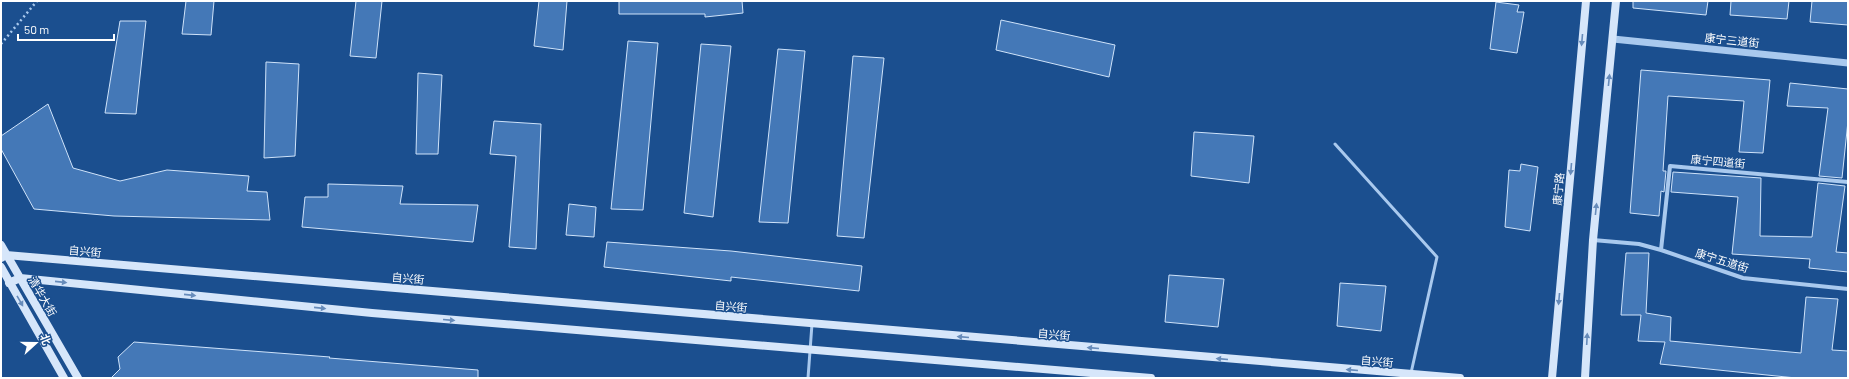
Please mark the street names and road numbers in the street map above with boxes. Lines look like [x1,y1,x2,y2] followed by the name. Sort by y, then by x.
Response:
[1704,31,1760,49] street label: 康宁三道街
[1690,152,1746,170] street label: 康宁四道街
[1550,172,1566,206] street label: 康宁路
[68,243,102,259] street label: 自兴街
[1694,246,1750,274] street label: 康宁五道街
[391,270,425,286] street label: 自兴街
[26,274,60,318] street label: 清华大街
[714,298,748,314] street label: 自兴街
[1037,326,1071,342] street label: 自兴街
[1360,353,1394,369] street label: 自兴街

